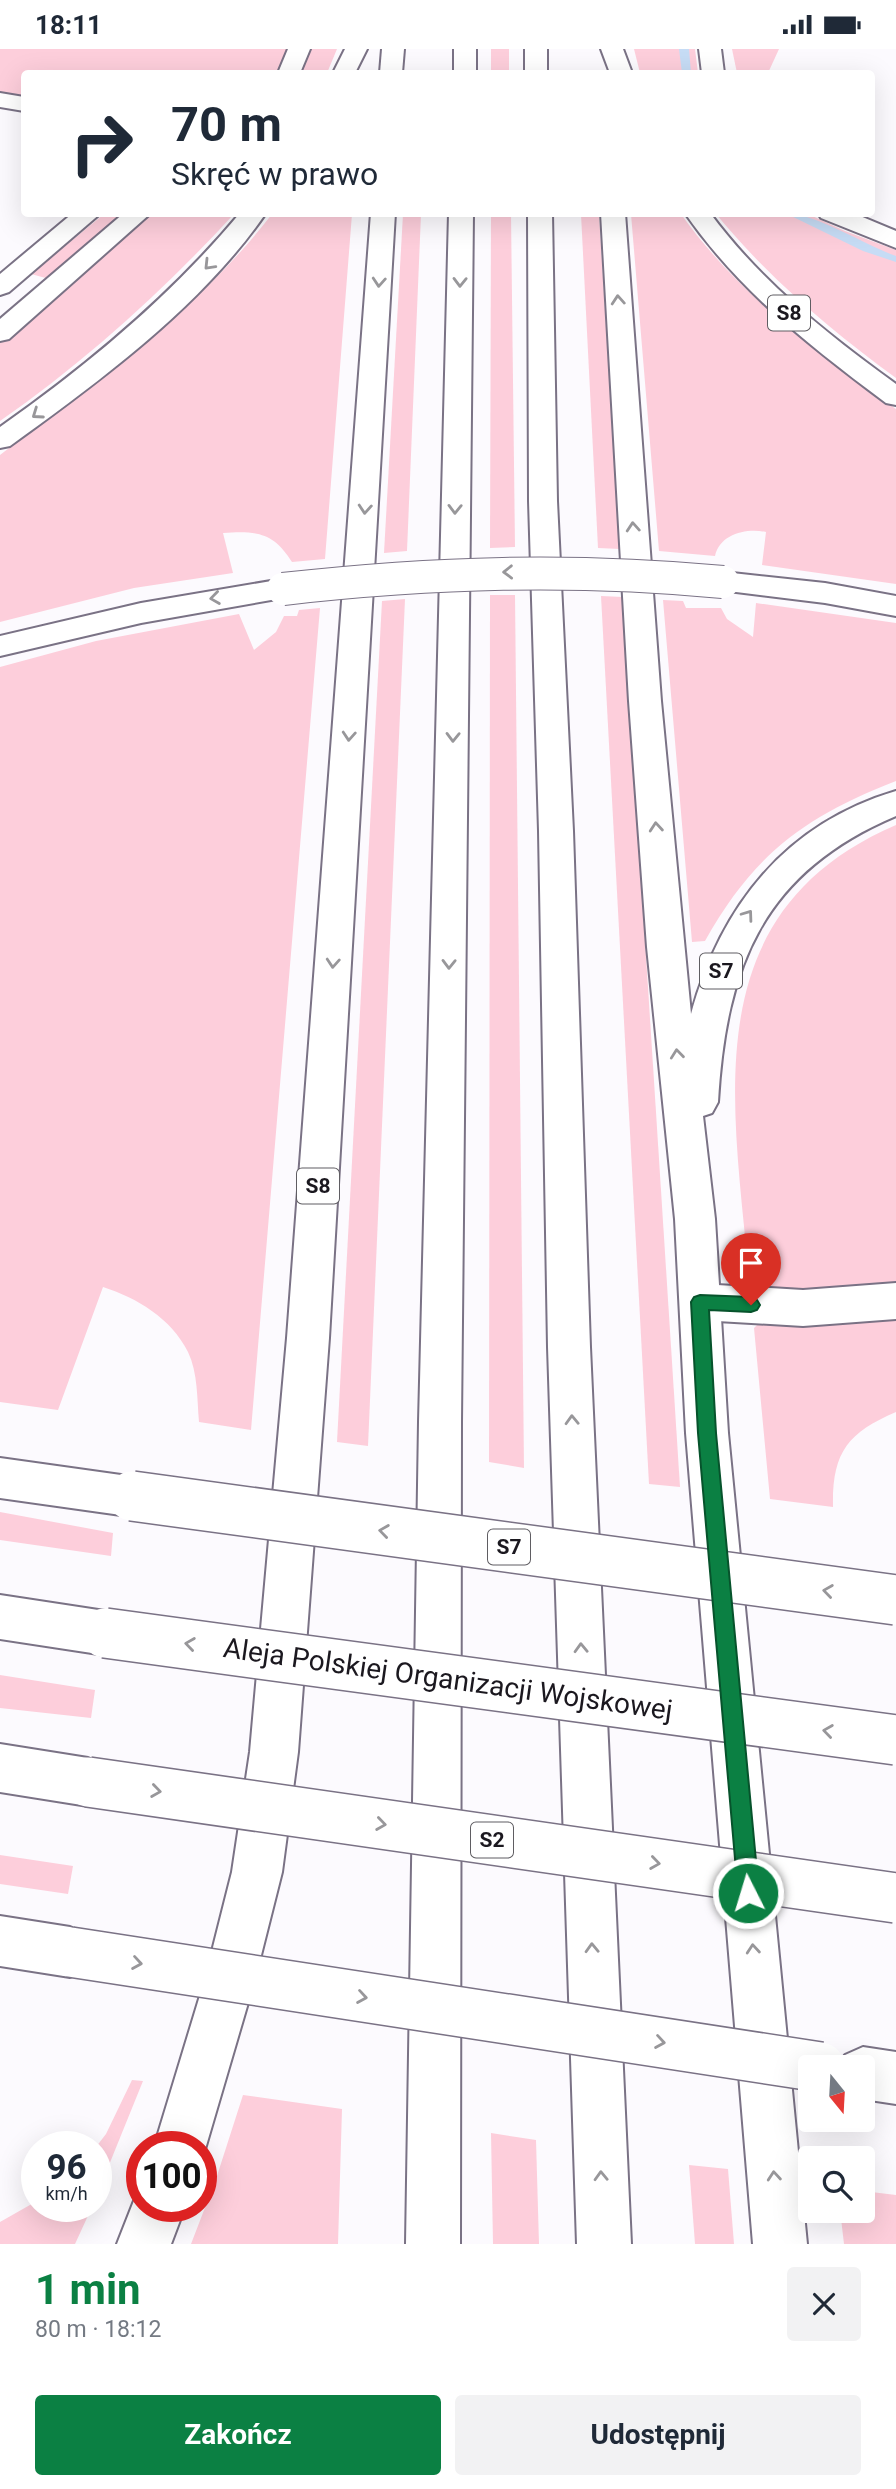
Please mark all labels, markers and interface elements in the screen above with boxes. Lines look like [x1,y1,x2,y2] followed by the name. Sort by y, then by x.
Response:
[35,10,102,40] text: 18:11
[171,96,282,153] text: 70 m
[56,98,147,189] icon: right
[171,155,378,193] text: Skręć w prawo
[204,257,217,270] one-way arrow
[372,276,387,287] one-way arrow
[452,276,467,287] one-way arrow
[611,294,626,305] one-way arrow
[768,295,810,331] road number: S8
[32,406,45,418] one-way arrow
[357,503,372,514] one-way arrow
[447,504,463,515] one-way arrow
[626,521,641,532] one-way arrow
[502,564,513,580] one-way arrow
[209,590,221,605] one-way arrow
[342,730,357,741] one-way arrow
[445,731,460,742] one-way arrow
[649,822,664,833] one-way arrow
[740,910,752,923] one-way arrow
[700,953,742,989] road number: S7
[326,957,341,968] one-way arrow
[442,959,457,970] one-way arrow
[670,1048,685,1059] one-way arrow
[297,1169,339,1203] road number: S8
[721,1233,781,1305] pin
[732,1244,770,1282] icon: arrive
[564,1415,580,1425] one-way arrow
[379,1523,390,1538] one-way arrow
[488,1529,530,1565] road number: S7
[823,1584,834,1599] one-way arrow
[221,1631,675,1727] street label: Aleja Polskiej Organizacji Wojskowej
[184,1637,196,1652] one-way arrow
[573,1642,588,1653] one-way arrow
[823,1724,834,1739] one-way arrow
[150,1784,162,1799] one-way arrow
[375,1816,387,1831] one-way arrow
[471,1823,513,1858] road number: S2
[649,1855,661,1870] one-way arrow
[711,1856,785,1930] position arrow
[585,1943,600,1954] one-way arrow
[746,1944,761,1955] one-way arrow
[131,1955,143,1970] one-way arrow
[356,1989,368,2004] one-way arrow
[654,2034,665,2049] one-way arrow
[798,2055,875,2131] north arrow
[798,2055,875,2223] map controls
[126,2131,217,2222] speed limit sign: 100
[798,2146,875,2223] button: search
[46,2147,87,2188] text: 96
[593,2170,609,2181] one-way arrow
[767,2170,782,2181] one-way arrow
[45,2183,88,2204] text: km/h
[35,2265,141,2314] text: 1 min
[787,2267,861,2341] button: close
[35,2316,161,2343] text: 80 m · 18:12
[35,2395,441,2475] button: Zakończ
[455,2395,861,2475] button: Udostępnij

